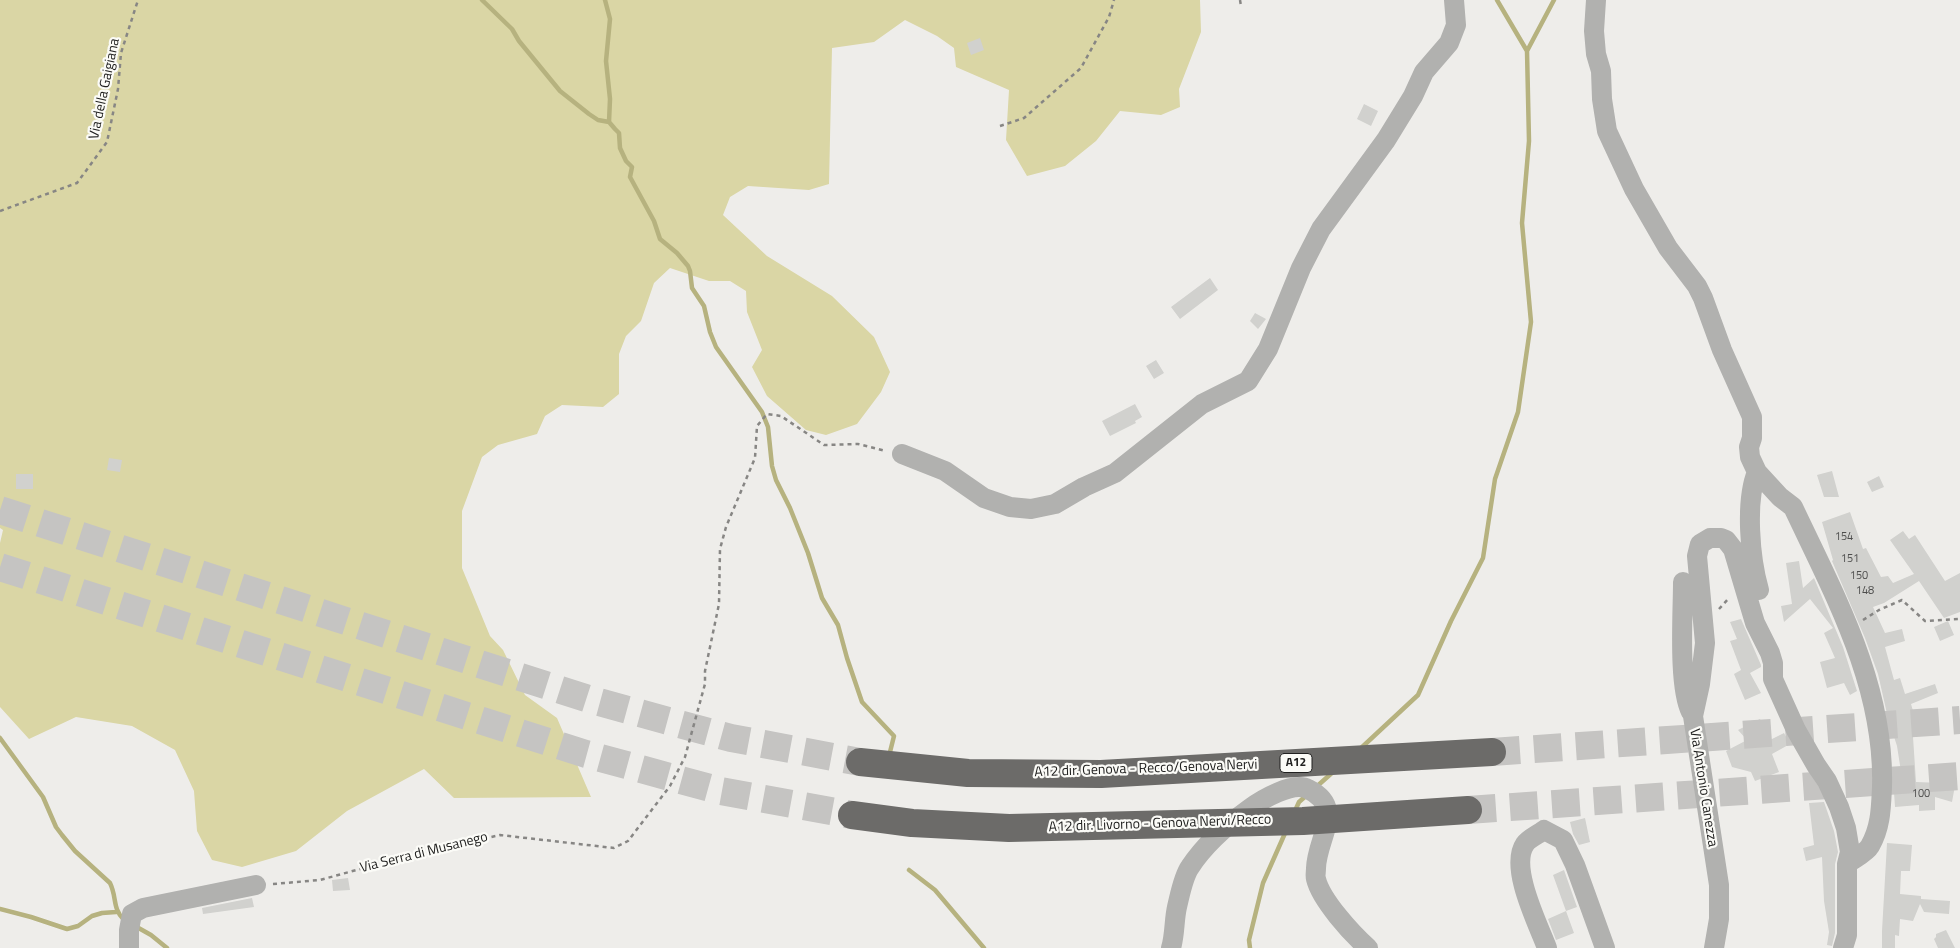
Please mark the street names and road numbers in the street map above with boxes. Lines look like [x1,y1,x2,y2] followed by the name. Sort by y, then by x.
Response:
[86,37,124,141] street label: Via della Gaigiana
[1685,728,1721,848] street label: Via Antonio Canezza
[1280,754,1312,772] road number: A12
[1034,757,1258,781] street label: A12 dir. Genova - Recco/Genova Nervi
[1048,812,1272,836] street label: A12 dir. Livorno - Genova Nervi/Recco
[358,829,490,877] street label: Via Serra di Musanego

